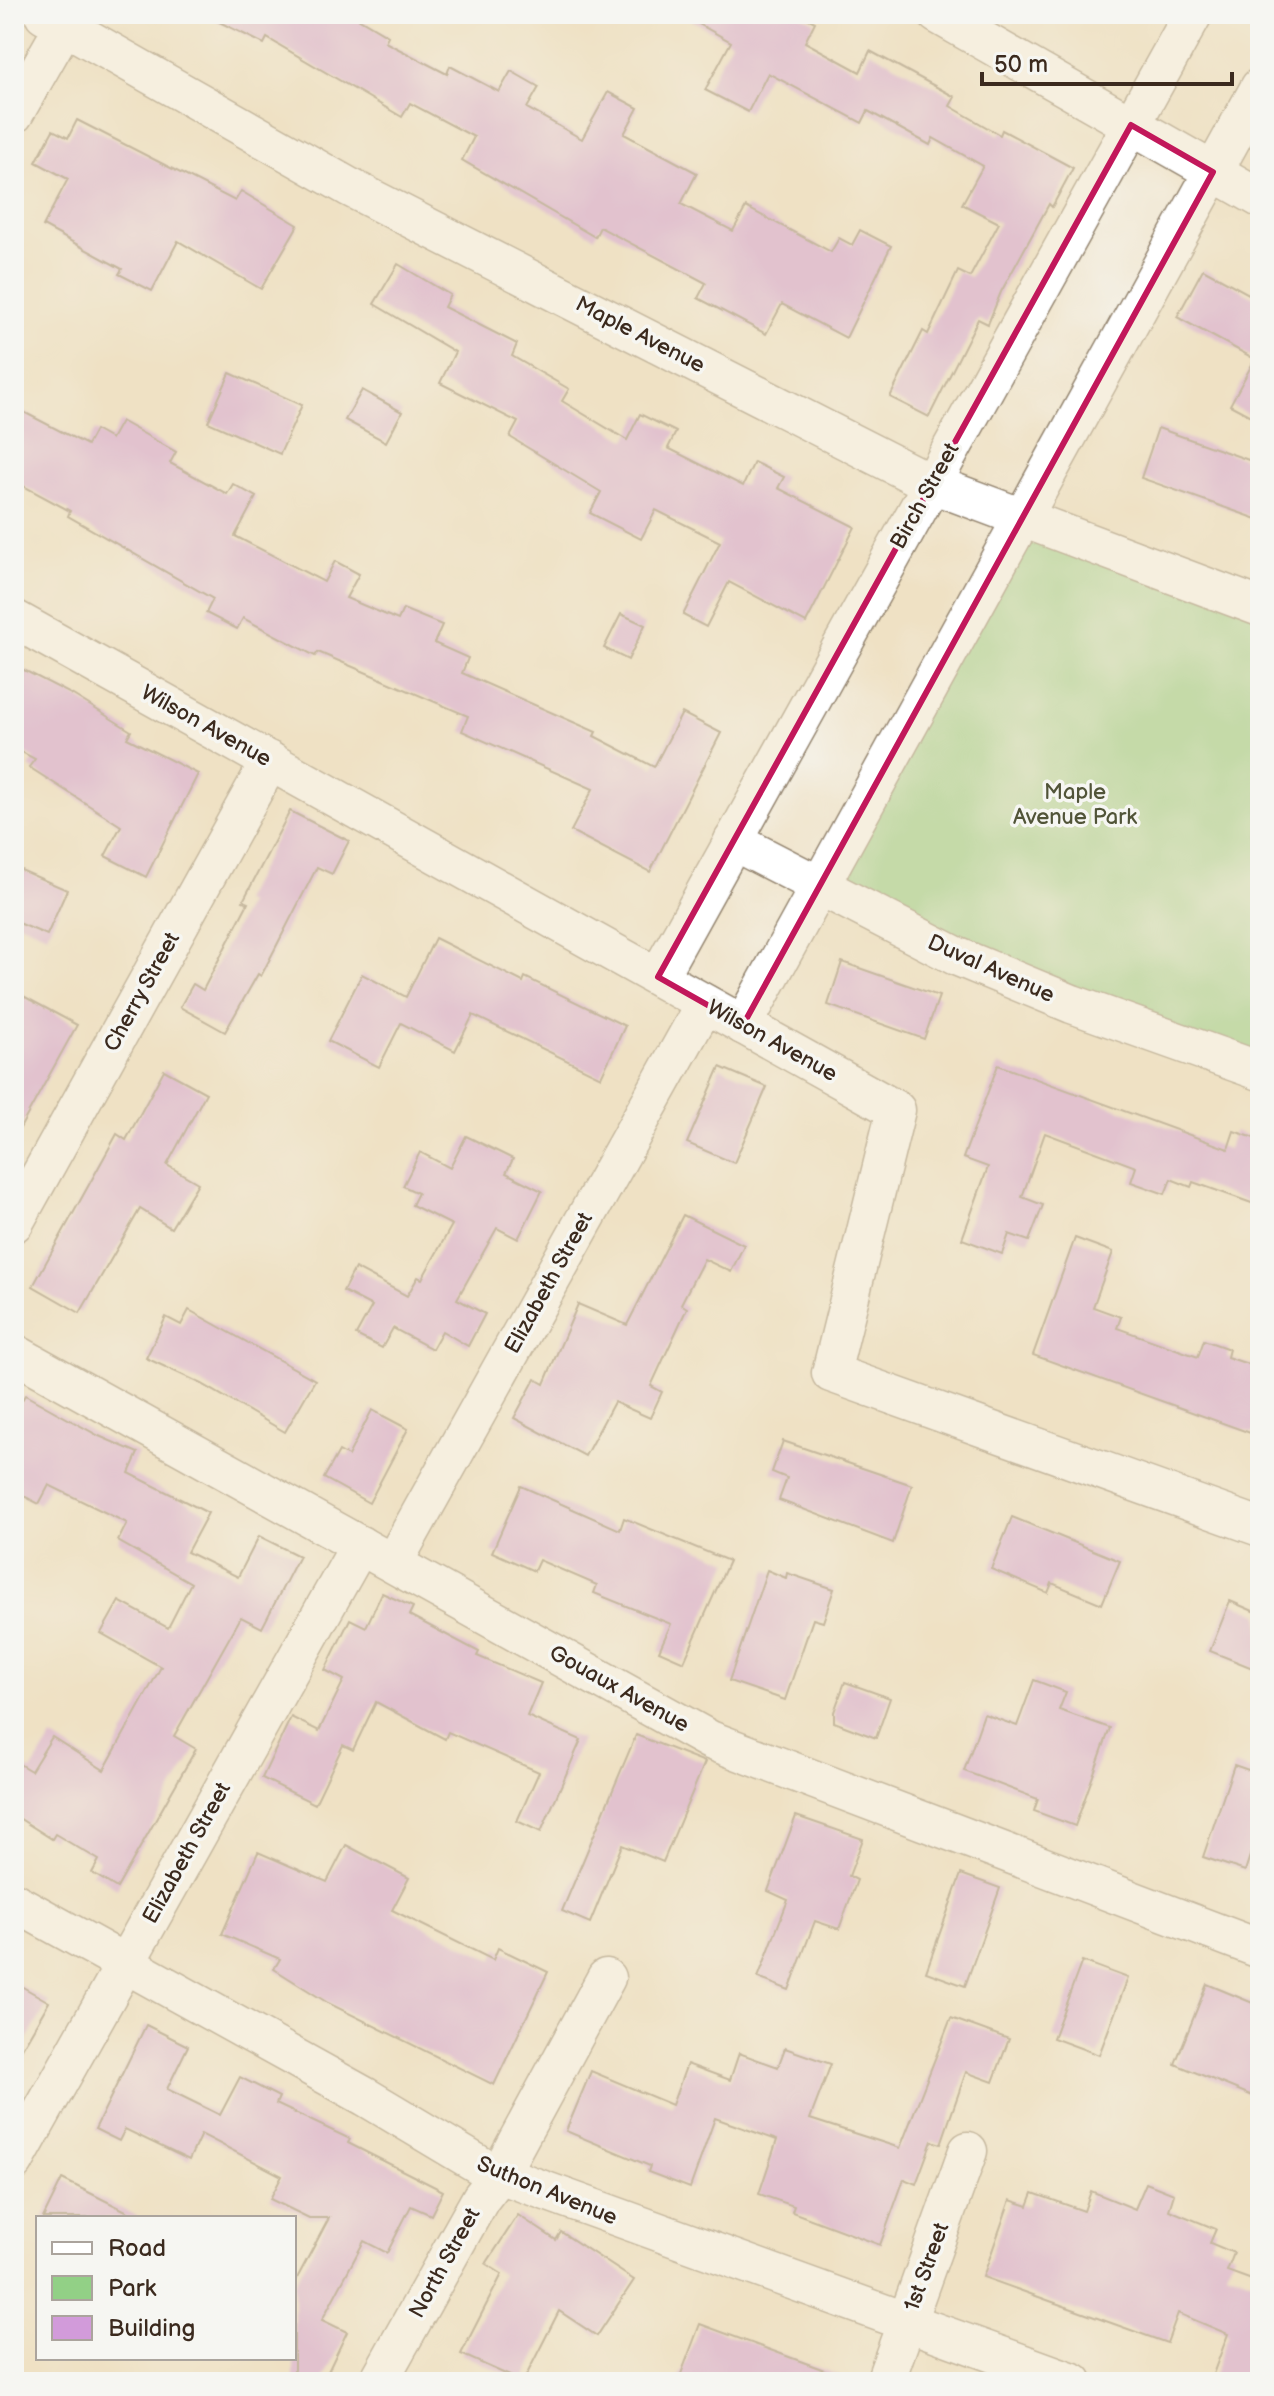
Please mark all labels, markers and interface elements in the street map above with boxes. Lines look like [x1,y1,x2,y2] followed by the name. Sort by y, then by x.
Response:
[982,36,1232,86] scale bar
[994,50,1048,79] text: 50 m
[571,291,709,379] street label: Maple Avenue
[885,438,965,554] street label: Birch Street
[136,679,276,773] street label: Wilson Avenue
[1013,779,1137,831] park label: Maple Avenue Park
[98,927,186,1056] street label: Cherry Street
[924,929,1058,1009] street label: Duval Avenue
[702,994,842,1088] street label: Wilson Avenue
[499,1207,599,1358] street label: Elizabeth Street
[544,1639,694,1739] street label: Gouaux Avenue
[137,1777,237,1928] street label: Elizabeth Street
[473,2151,621,2231] street label: Suthon Avenue
[404,2203,487,2323] street label: North Street
[36,2216,296,2360] legend
[899,2219,956,2315] street label: 1st Street
[108,2234,166,2263] text: Road
[108,2274,156,2303] text: Park
[108,2314,195,2343] text: Building

